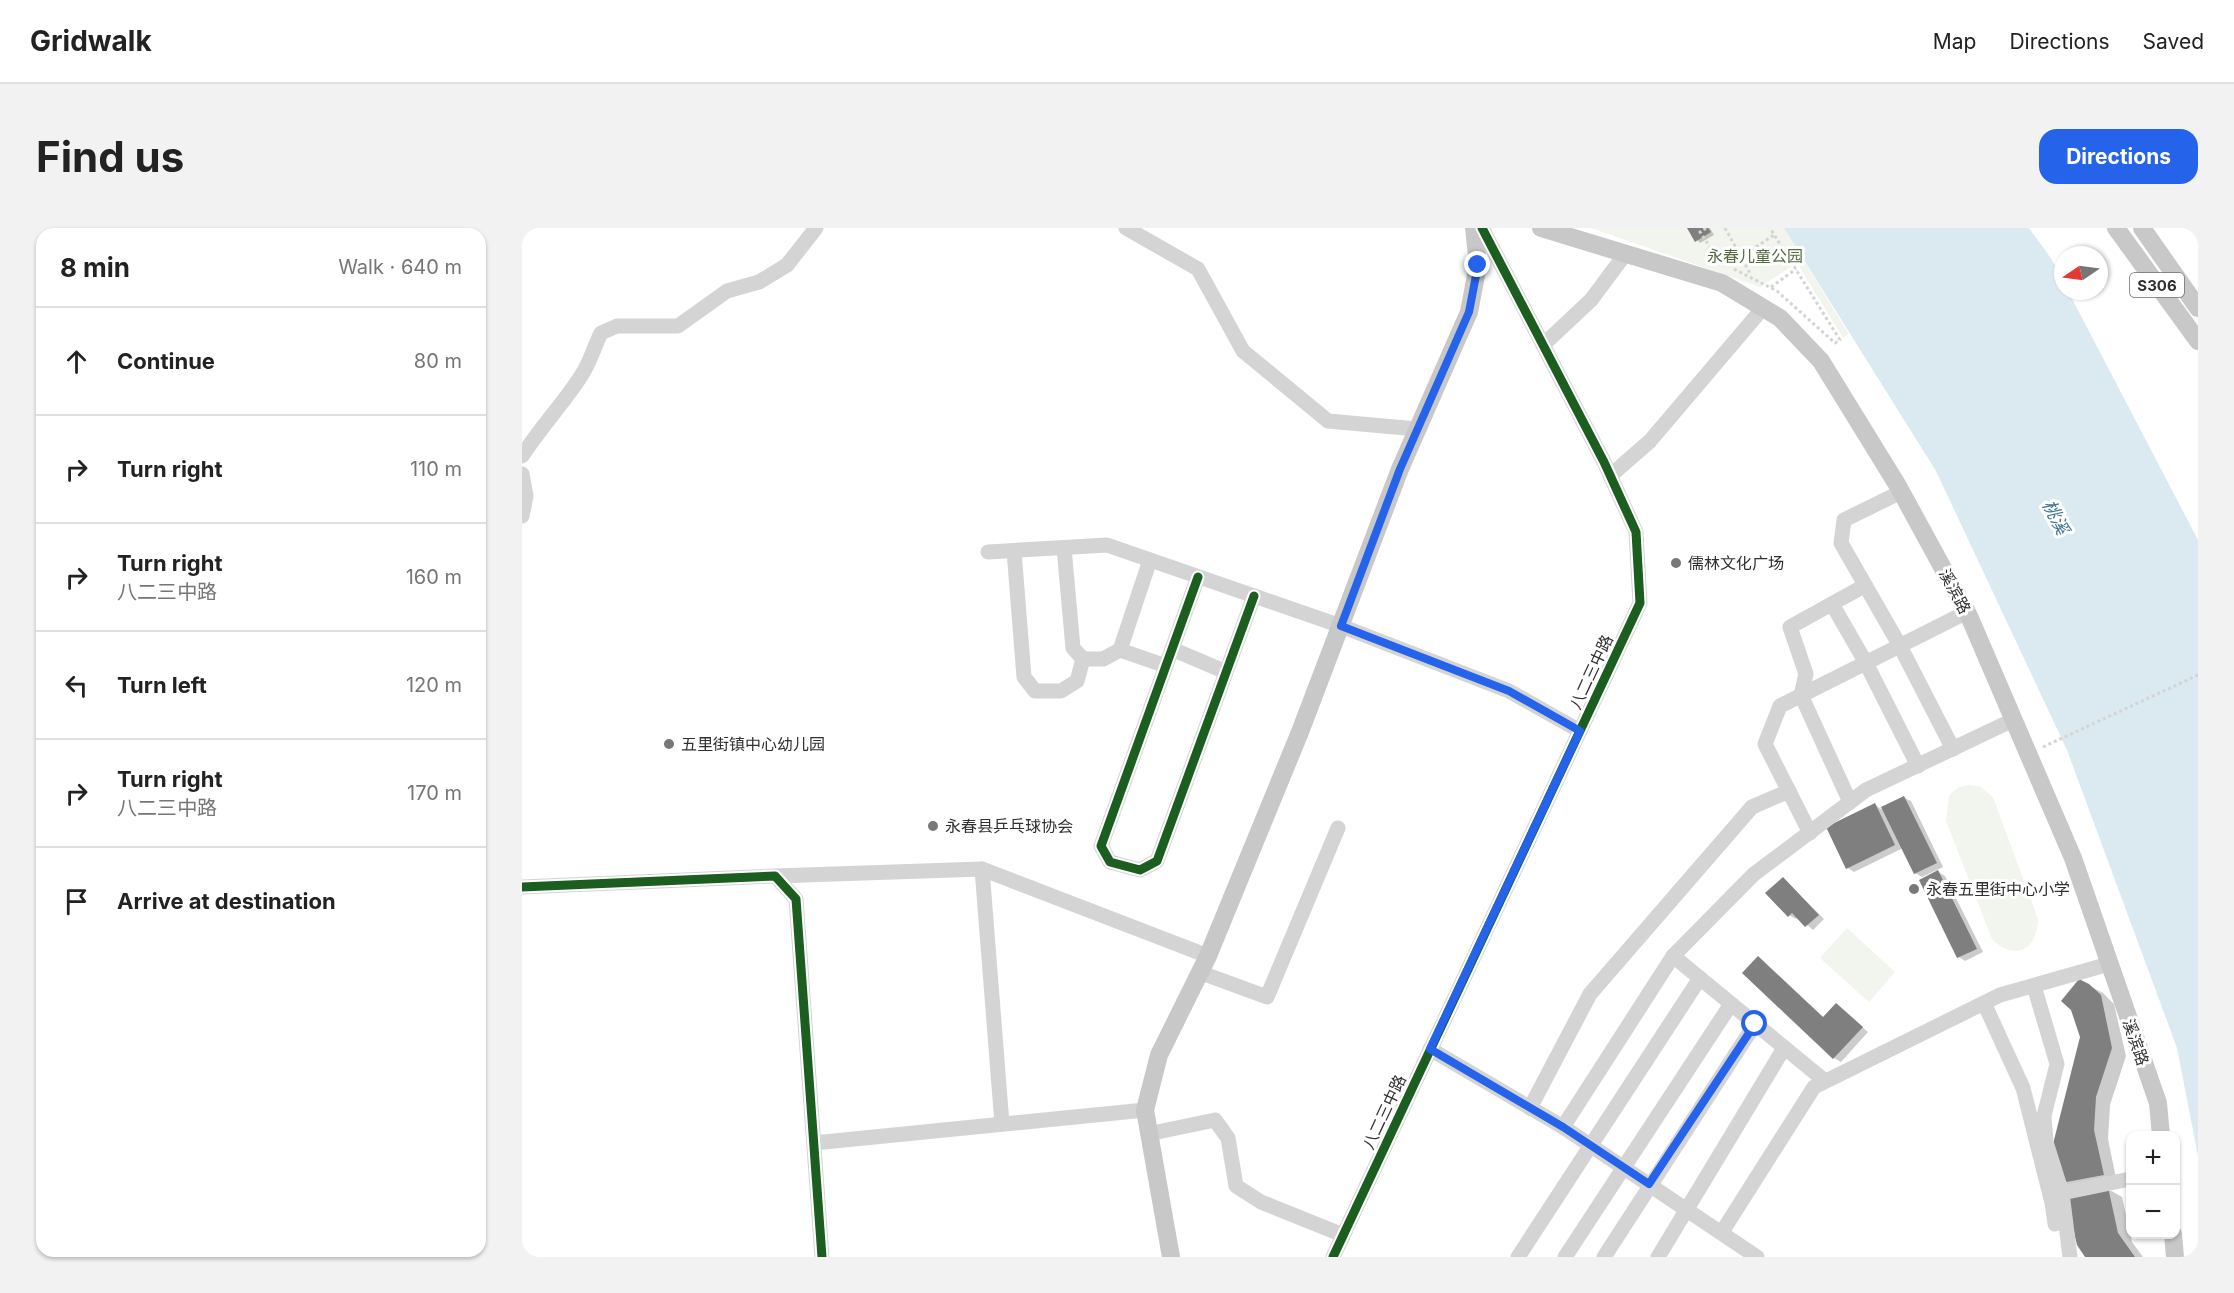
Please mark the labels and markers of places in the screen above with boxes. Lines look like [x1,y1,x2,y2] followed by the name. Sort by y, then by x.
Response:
[1688,553,1784,573] place label: 儒林文化广场
[1669,556,1683,570] marker: 儒林文化广场
[681,734,825,754] place label: 五里街镇中心幼儿园
[662,737,676,751] marker: 五里街镇中心幼儿园
[945,816,1073,836] place label: 永春县乒乓球协会
[926,819,940,833] marker: 永春县乒乓球协会
[1926,879,2070,899] place label: 永春五里街中心小学
[1907,882,1921,896] marker: 永春五里街中心小学

